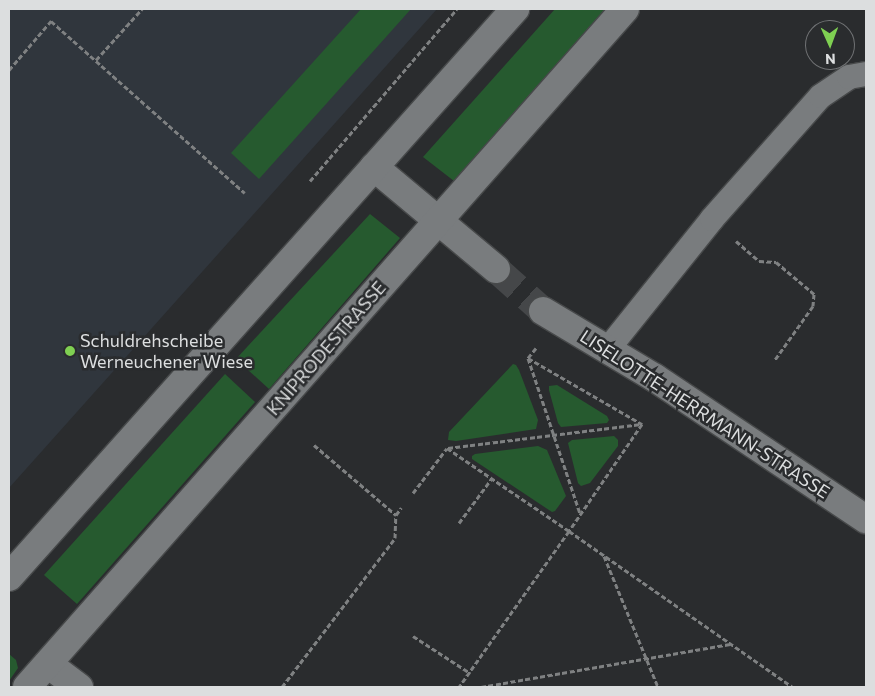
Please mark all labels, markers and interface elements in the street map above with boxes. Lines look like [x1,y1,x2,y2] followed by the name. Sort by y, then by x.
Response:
[805,20,855,70] north arrow
[825,51,836,68] text: N
[262,277,390,419] street label: KNIPRODESTRASSE
[576,325,834,503] street label: LISELOTTE-HERRMANN-STRASSE
[80,330,253,372] place label: Schuldrehscheibe Werneuchener Wiese
[64,345,76,357] marker: Schuldrehscheibe Werneuchener Wiese

